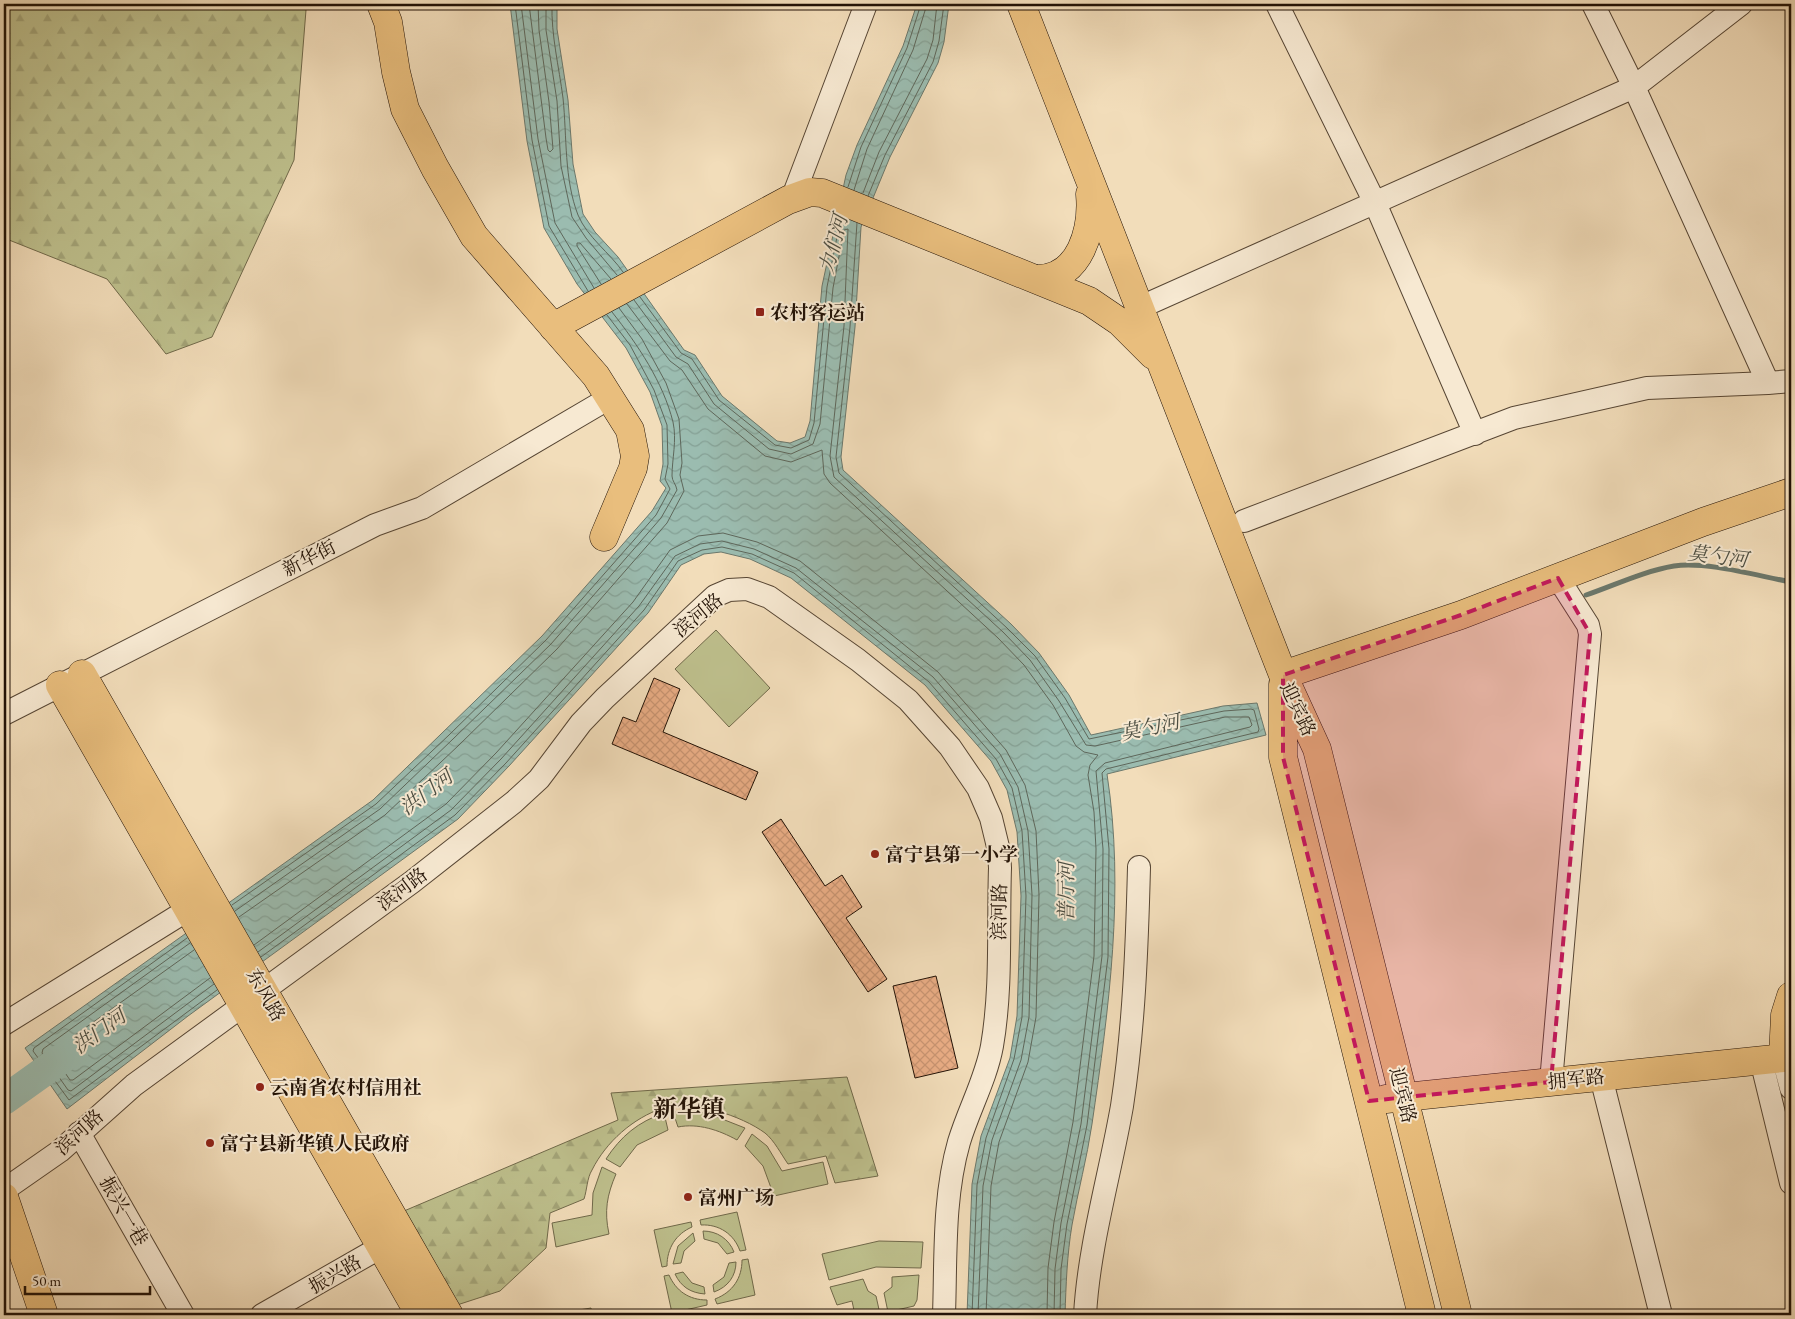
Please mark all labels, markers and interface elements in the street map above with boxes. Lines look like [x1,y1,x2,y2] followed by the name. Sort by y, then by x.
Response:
[813,209,854,276] water label: 力们河
[770,300,865,325] place label: 农村客运站
[754,306,766,318] marker: 农村客运站
[278,534,340,582] street label: 新华街
[1687,539,1752,573] water label: 莫勺河
[668,587,728,643] street label: 滨河路
[1274,678,1322,740] street label: 迎宾路
[1118,707,1185,746] water label: 莫勺河
[394,762,460,820] water label: 洪门河
[885,842,1018,867] place label: 富宁县第一小学
[869,848,881,860] marker: 富宁县第一小学
[1053,859,1079,922] water label: 普厅河
[372,862,432,916] street label: 滨河路
[986,883,1012,941] street label: 滨河路
[241,964,291,1026] street label: 东风路
[67,1001,133,1059] water label: 洪门河
[1384,1064,1422,1126] street label: 迎宾路
[1546,1064,1606,1094] street label: 拥军路
[270,1075,422,1100] place label: 云南省农村信用社
[254,1081,266,1093] marker: 云南省农村信用社
[653,1093,725,1124] district label: 新华镇
[49,1104,109,1160] street label: 滨河路
[220,1131,410,1156] place label: 富宁县新华镇人民政府
[204,1137,216,1149] marker: 富宁县新华镇人民政府
[94,1172,154,1250] street label: 振兴一巷
[698,1185,774,1210] place label: 富州广场
[682,1191,694,1203] marker: 富州广场
[304,1249,366,1299] street label: 振兴路
[25,1264,150,1296] scale bar
[32,1271,61,1290] text: 50 m

